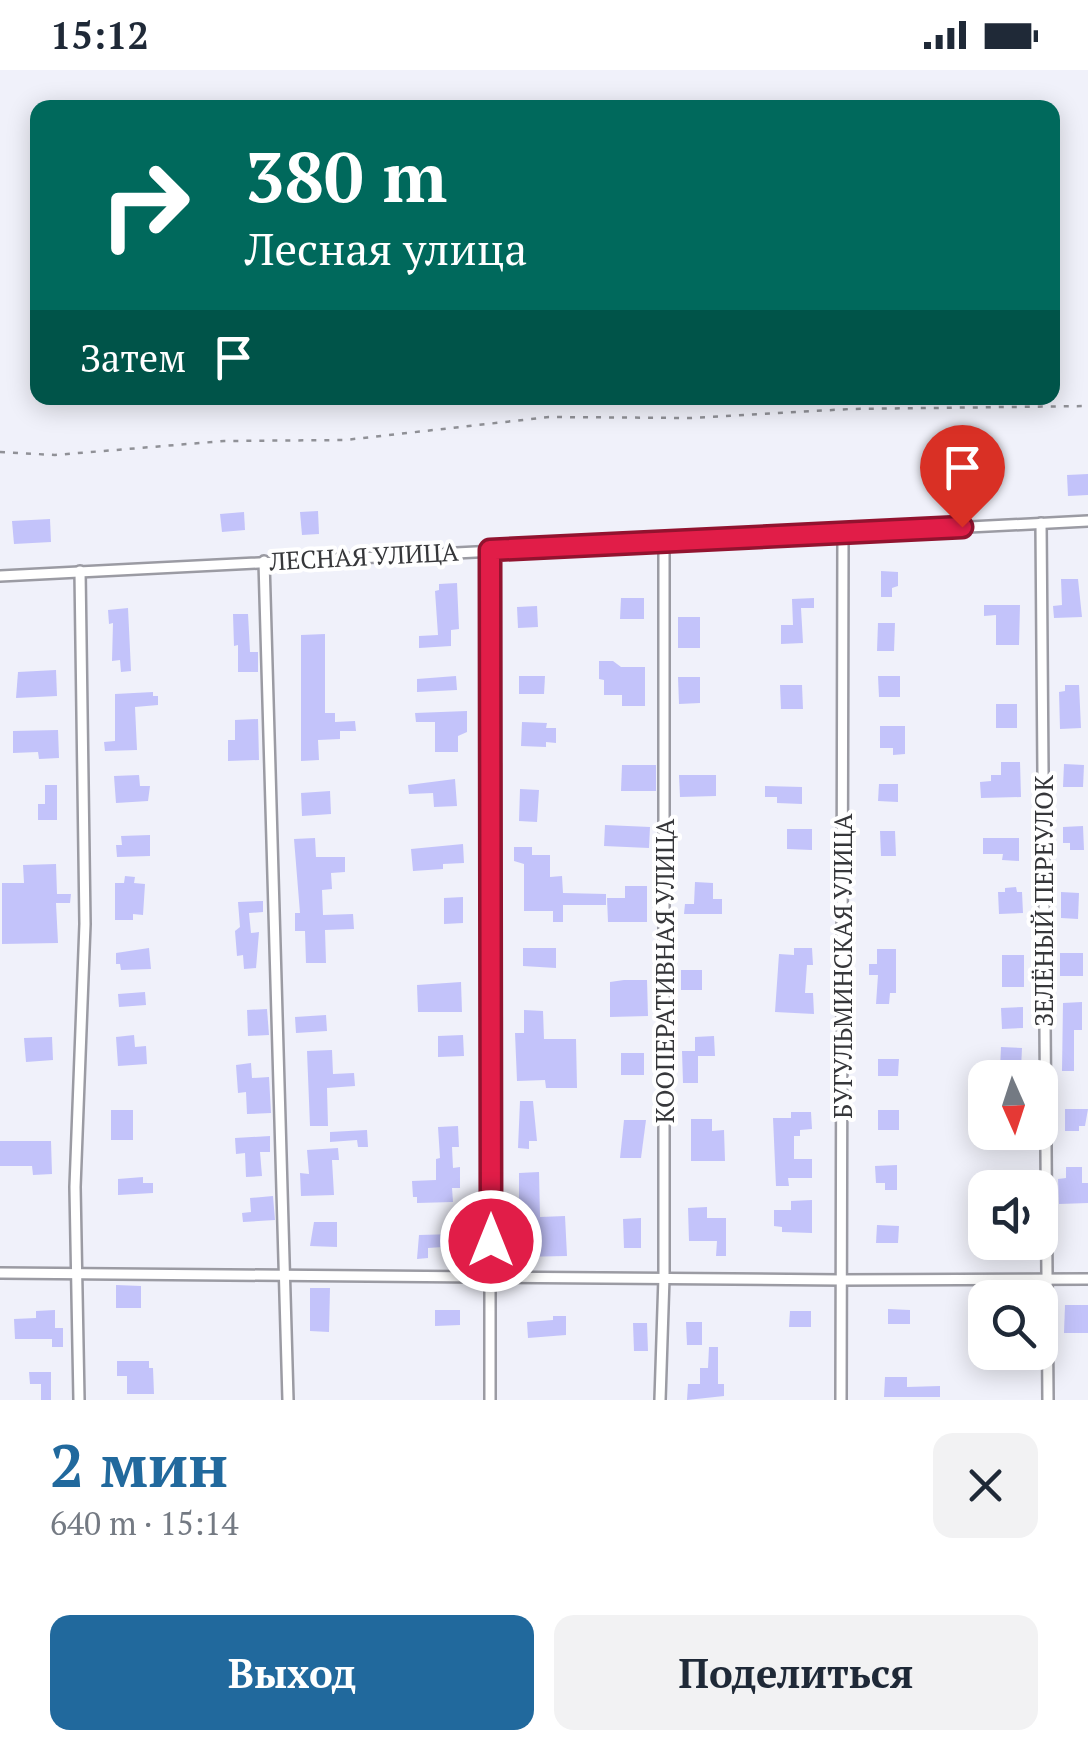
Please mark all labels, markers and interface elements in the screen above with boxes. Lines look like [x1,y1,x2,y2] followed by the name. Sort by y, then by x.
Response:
[50,10,149,60] text: 15:12
[245,129,447,222] text: 380 m
[80,140,210,270] icon: right
[245,218,527,278] text: Лесная улица
[206,330,261,385] icon: arrive
[80,333,186,383] text: Затем
[920,425,1005,528] pin
[935,440,990,495] icon: arrive
[268,535,460,577] street label: ЛЕСНАЯ УЛИЦА
[1027,774,1060,1027] street label: ЗЕЛЁНЫЙ ПЕРЕУЛОК
[826,812,859,1119] street label: БУГУЛЬМИНСКАЯ УЛИЦА
[648,818,681,1123] street label: КООПЕРАТИВНАЯ УЛИЦА
[968,1060,1058,1150] north arrow
[968,1060,1058,1370] map controls
[968,1170,1058,1260] button: sound
[439,1189,543,1293] position arrow
[968,1280,1058,1370] button: search
[50,1425,228,1504] text: 2 мин
[933,1433,1038,1538] button: close
[50,1502,238,1544] text: 640 m · 15:14
[50,1615,534,1730] button: Выход
[554,1615,1038,1730] button: Поделиться

